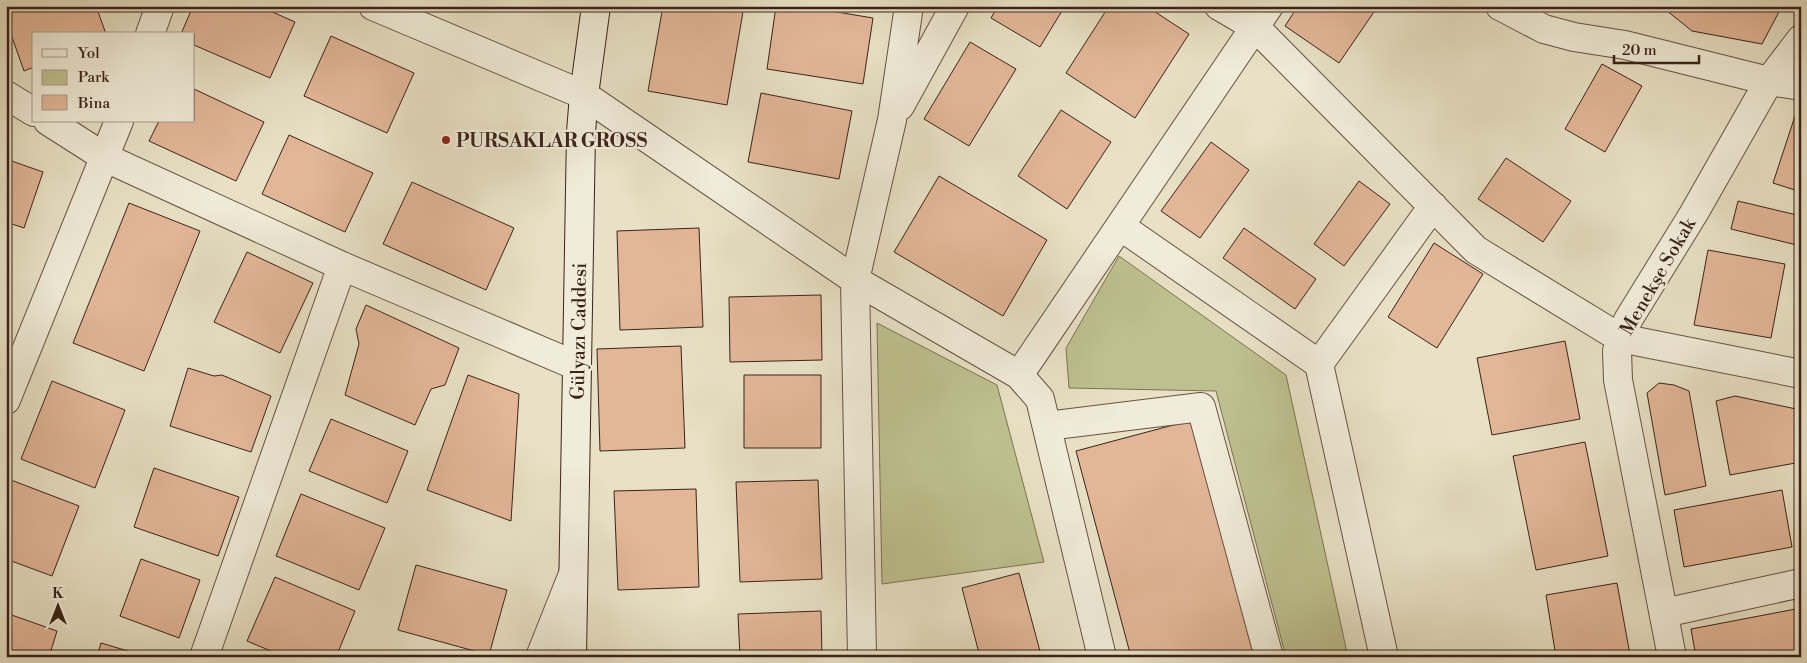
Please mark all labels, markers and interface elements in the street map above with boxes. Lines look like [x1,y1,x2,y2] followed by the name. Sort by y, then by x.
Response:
[32,32,195,122] legend
[1614,32,1700,64] scale bar
[1622,41,1657,60] text: 20 m
[77,44,100,63] text: Yol
[78,68,110,87] text: Park
[77,94,110,113] text: Bina
[456,129,647,153] place label: PURSAKLAR GROSS
[440,134,452,146] marker: PURSAKLAR GROSS
[1615,213,1702,339] street label: Menekşe Sokak
[566,262,592,400] street label: Gülyazı Caddesi
[32,580,82,630] north arrow
[52,585,64,603] text: K

